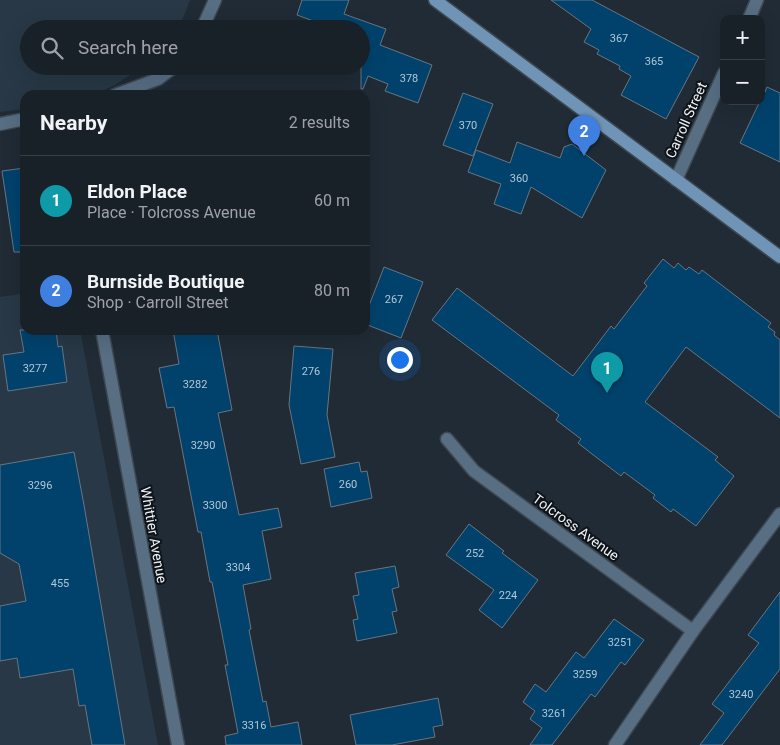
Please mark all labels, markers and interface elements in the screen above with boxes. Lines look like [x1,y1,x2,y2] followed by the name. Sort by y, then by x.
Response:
[720,15,765,105] map controls
[720,15,765,60] button: +
[20,20,370,75] search box
[610,32,628,45] house number: 367
[38,34,66,62] icon: search
[78,36,178,59] text: Search here
[645,55,663,68] house number: 365
[720,60,765,105] button: −
[400,72,418,85] house number: 378
[662,79,710,160] street label: Carroll Street
[40,111,107,135] text: Nearby
[289,113,350,132] text: 2 results
[568,115,600,156] pin: 2
[459,119,477,132] house number: 370
[510,172,528,185] house number: 360
[87,180,187,203] text: Eldon Place
[51,191,61,210] text: 1
[314,191,350,210] text: 60 m
[87,203,256,222] text: Place · Tolcross Avenue
[87,270,244,293] text: Burnside Boutique
[51,281,61,300] text: 2
[314,281,350,300] text: 80 m
[87,293,228,312] text: Shop · Carroll Street
[385,293,403,306] house number: 267
[387,347,413,373] your location
[591,352,623,393] pin: 1
[23,362,47,375] house number: 3277
[302,365,320,378] house number: 276
[183,378,207,391] house number: 3282
[191,439,215,452] house number: 3290
[339,478,357,491] house number: 260
[28,479,52,492] house number: 3296
[138,486,170,584] street label: Whittier Avenue
[530,490,622,564] street label: Tolcross Avenue
[203,499,227,512] house number: 3300
[466,547,484,560] house number: 252
[226,561,250,574] house number: 3304
[51,577,69,590] house number: 455
[499,589,517,602] house number: 224
[608,636,632,649] house number: 3251
[573,668,597,681] house number: 3259
[729,688,753,701] house number: 3240
[542,707,566,720] house number: 3261
[242,719,266,732] house number: 3316

